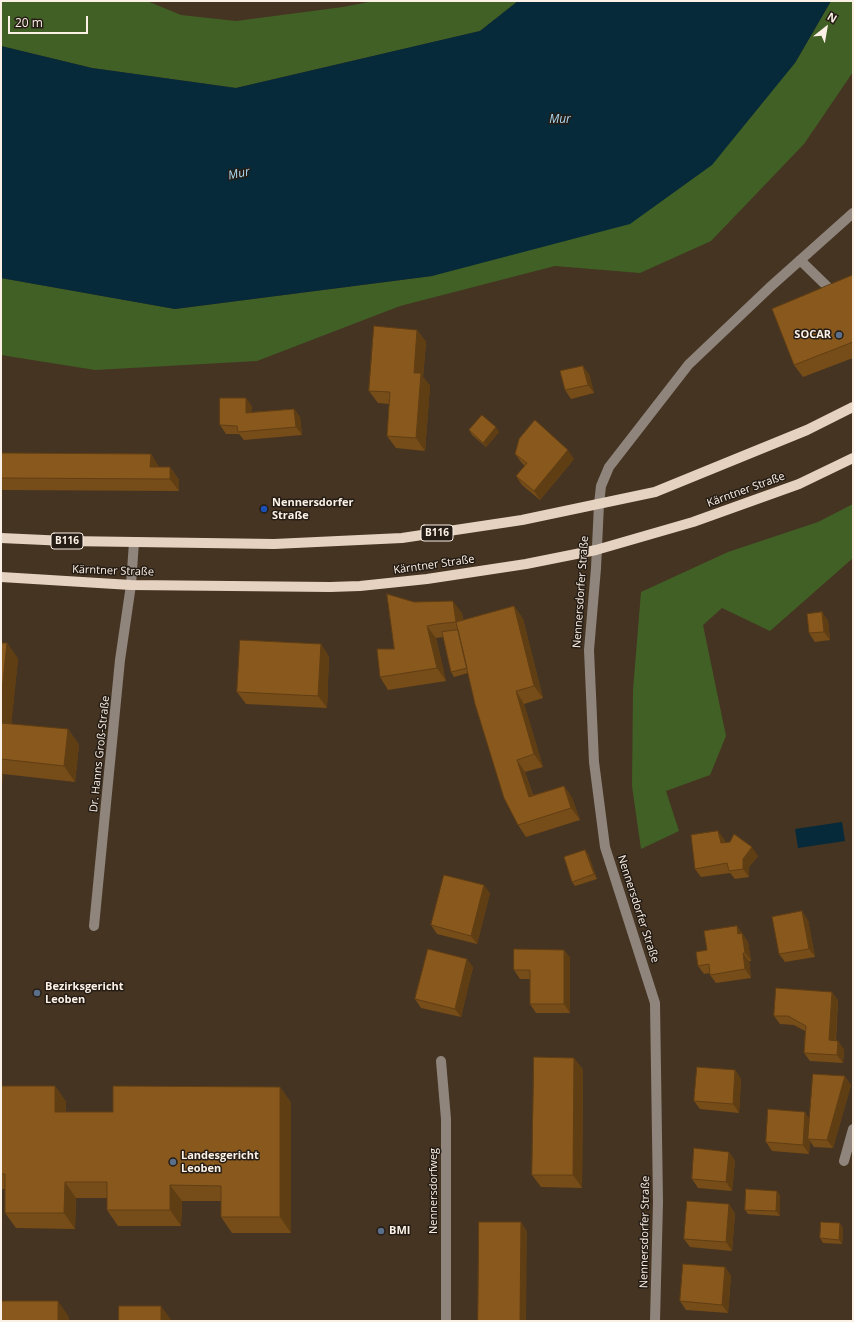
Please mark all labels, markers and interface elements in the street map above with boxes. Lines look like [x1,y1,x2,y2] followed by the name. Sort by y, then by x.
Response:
[10,8,90,34] scale bar
[806,8,846,48] north arrow
[825,9,840,26] text: N
[15,14,43,31] text: 20 m
[549,113,571,127] water label: Mur
[227,165,251,183] water label: Mur
[794,328,831,342] place label: SOCAR
[834,330,844,340] marker: SOCAR
[705,470,787,510] street label: Kärntner Straße
[272,496,353,522] place label: Nennersdorfer Straße
[259,504,269,514] marker: Nennersdorfer Straße
[421,525,453,541] road number: B116
[51,533,83,549] road number: B116
[570,535,592,649] street label: Nennersdorfer Straße
[393,553,475,577] street label: Kärntner Straße
[72,563,154,579] street label: Kärntner Straße
[87,695,113,813] street label: Dr. Hanns Groß-Straße
[614,853,662,965] street label: Nennersdorfer Straße
[45,980,124,1006] place label: Bezirksgericht Leoben
[32,988,42,998] marker: Bezirksgericht Leoben
[427,1148,441,1234] street label: Nennersdorfweg
[181,1149,259,1175] place label: Landesgericht Leoben
[168,1157,178,1167] marker: Landesgericht Leoben
[637,1176,653,1288] street label: Nennersdorfer Straße
[389,1224,410,1238] place label: BMI
[376,1226,386,1236] marker: BMI

